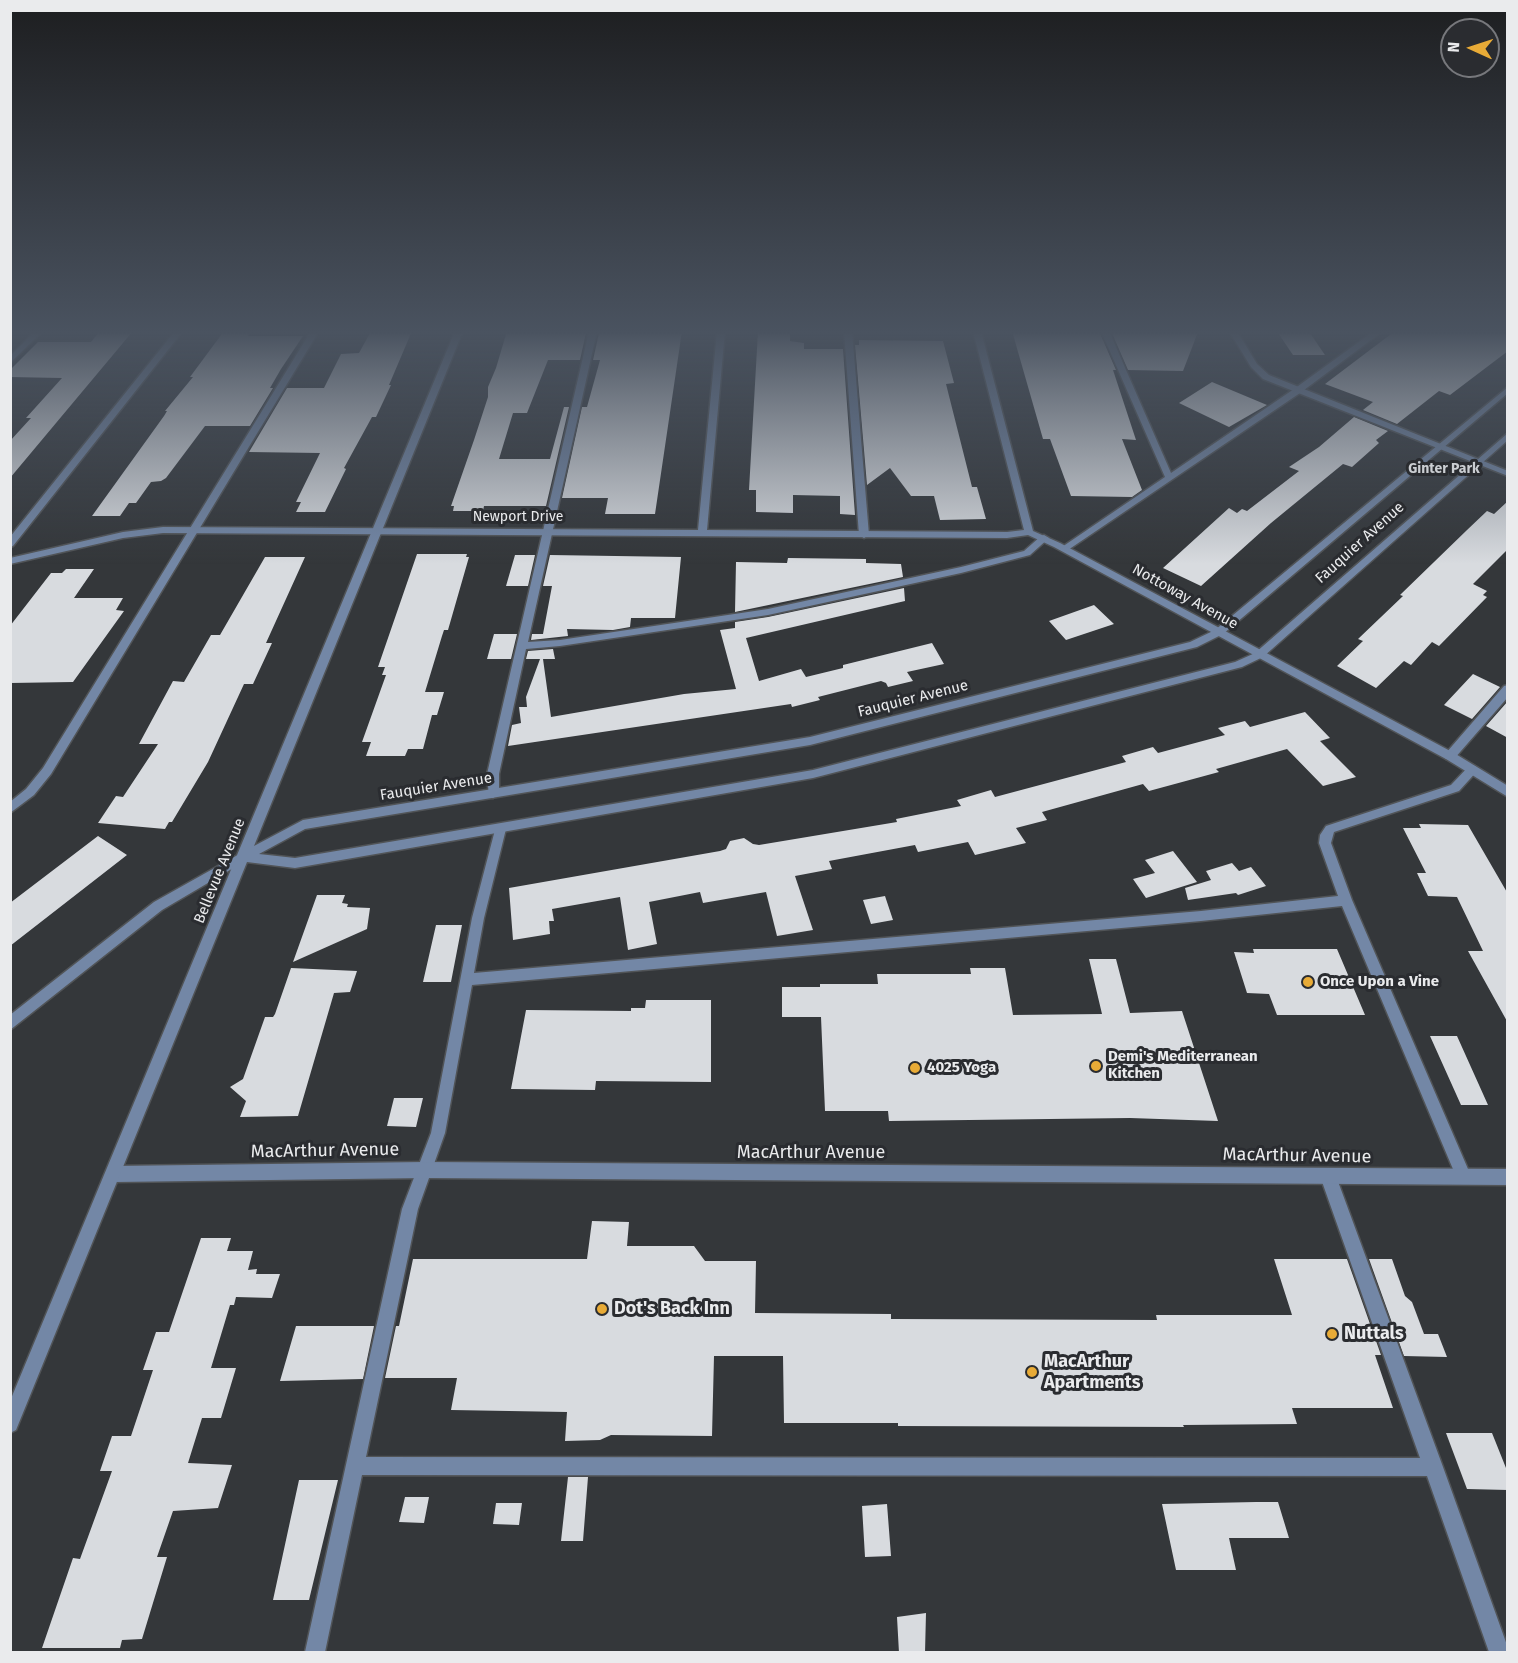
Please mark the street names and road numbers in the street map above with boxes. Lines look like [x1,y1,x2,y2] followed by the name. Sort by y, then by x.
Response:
[1312,499,1408,587] street label: Fauquier Avenue
[473,509,563,525] street label: Newport Drive
[1129,561,1241,633] street label: Nottoway Avenue
[856,677,970,721] street label: Fauquier Avenue
[379,769,493,805] street label: Fauquier Avenue
[191,816,249,926] street label: Bellevue Avenue
[251,1139,399,1163] street label: MacArthur Avenue
[737,1142,885,1164] street label: MacArthur Avenue
[1223,1144,1371,1168] street label: MacArthur Avenue

